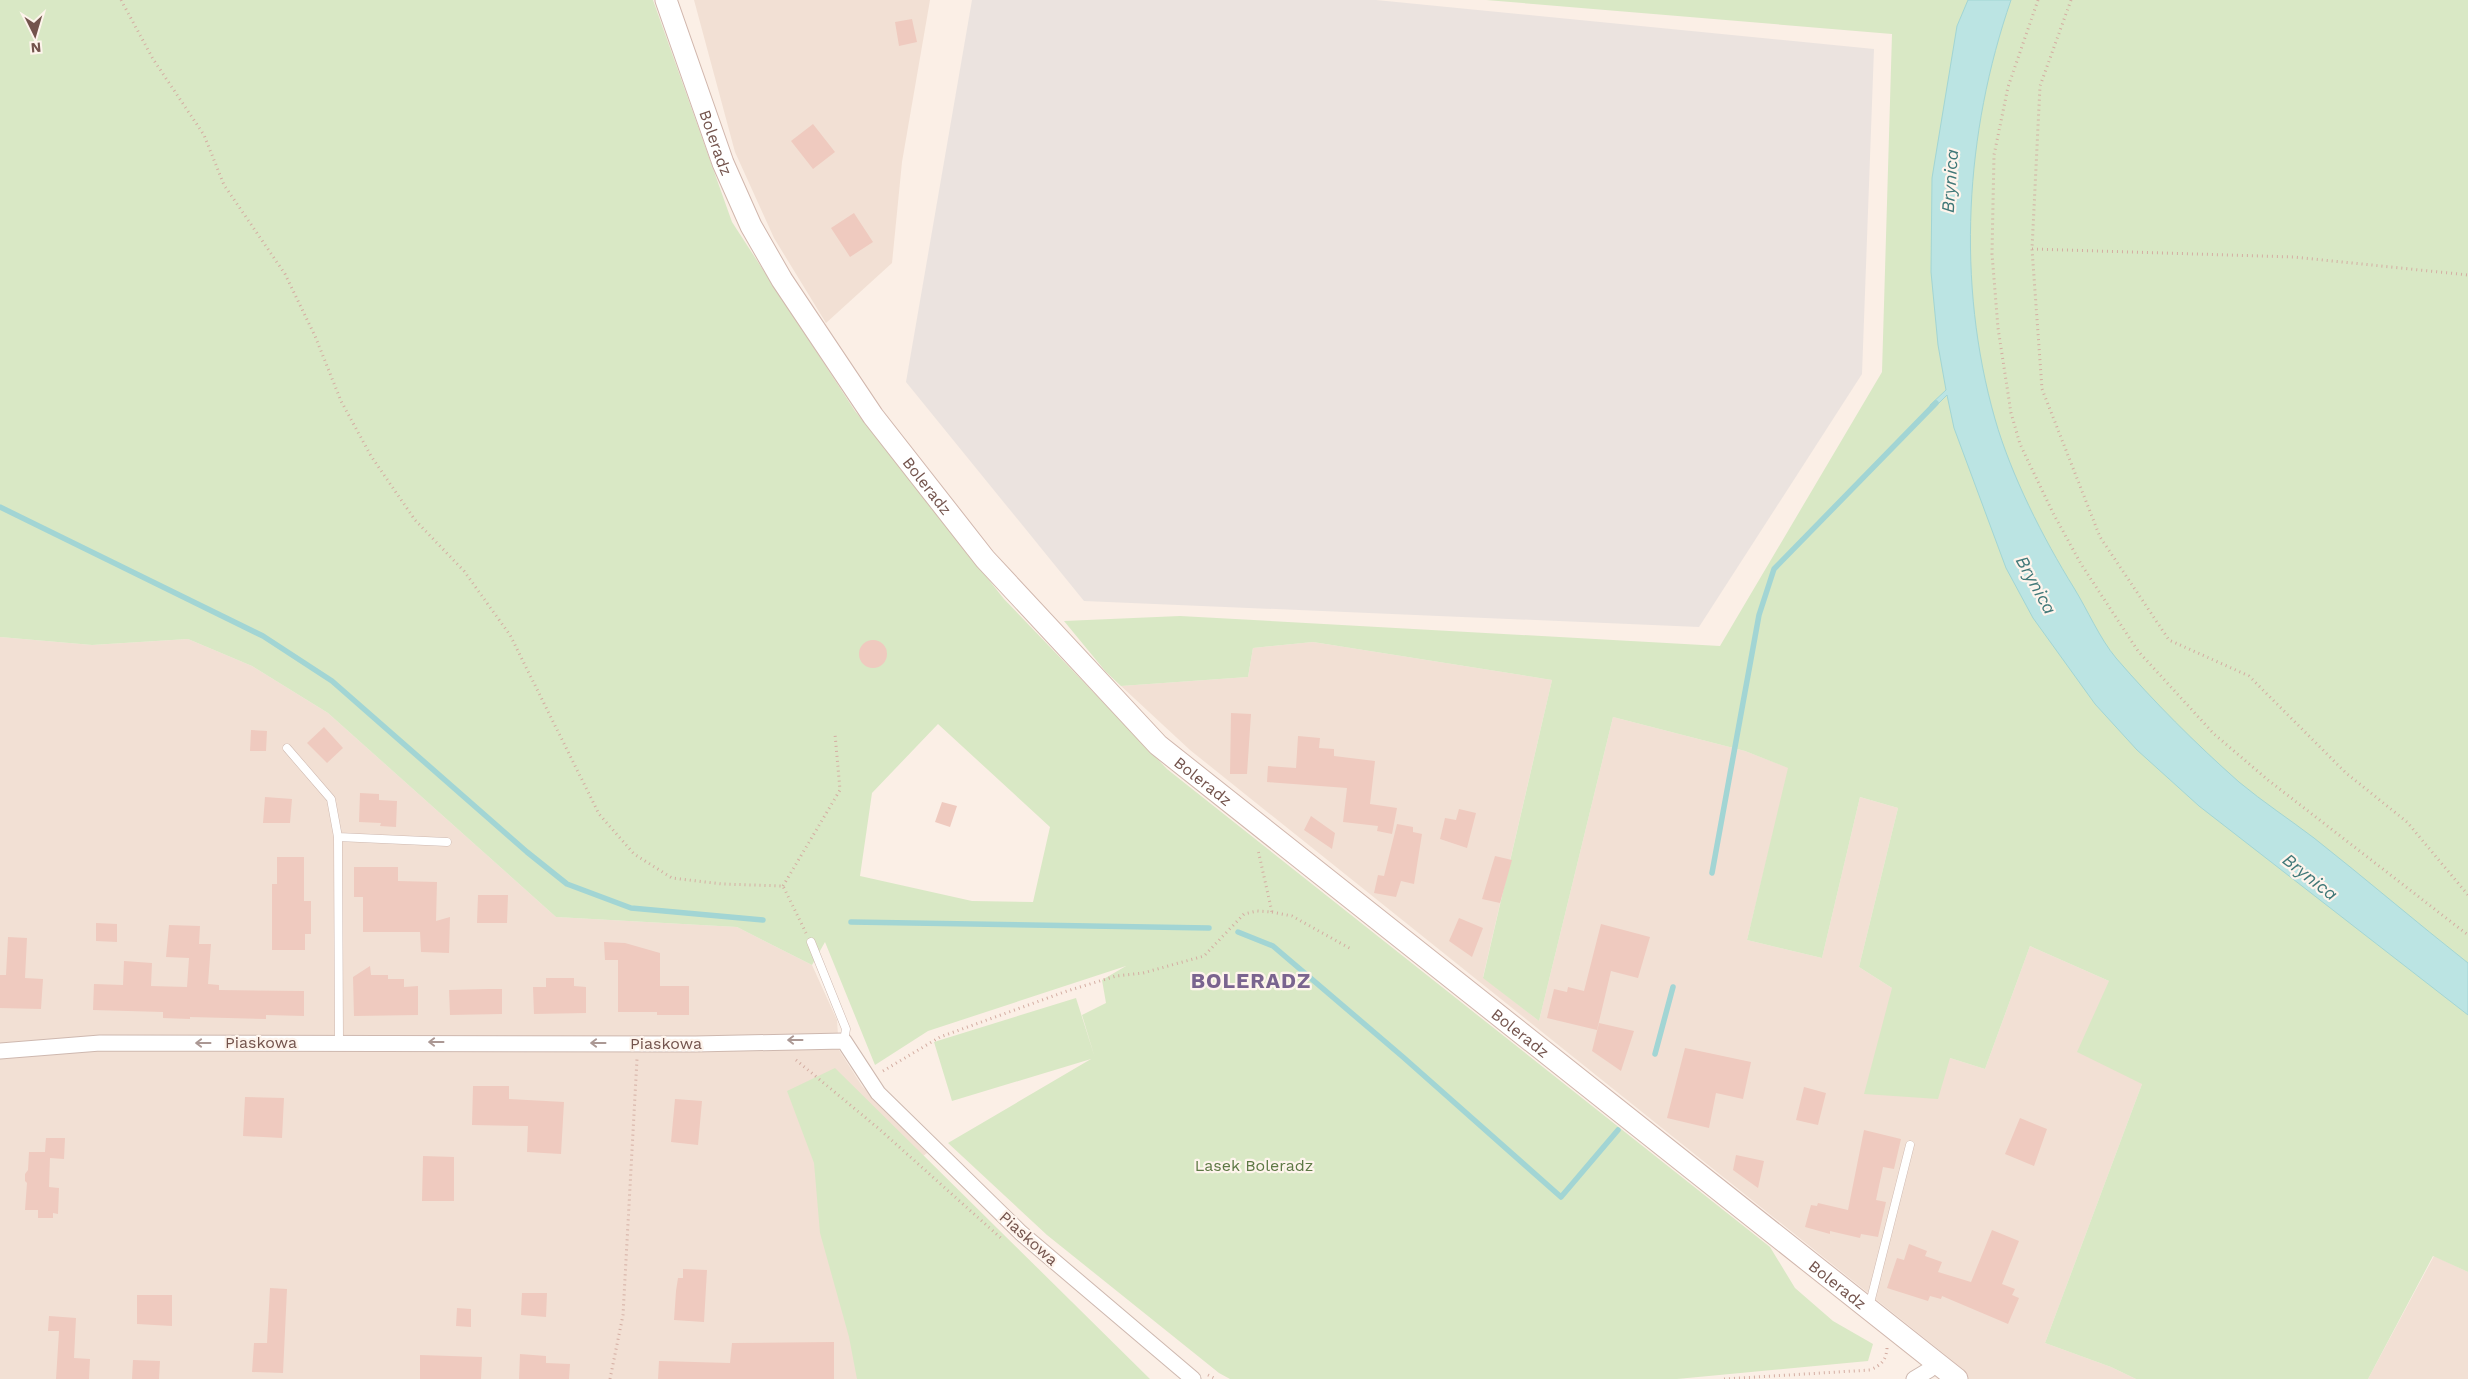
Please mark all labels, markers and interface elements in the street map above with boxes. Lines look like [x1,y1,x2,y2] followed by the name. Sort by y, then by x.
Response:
[10,10,60,60] north arrow
[30,40,42,56] text: N
[695,107,736,178] street label: Boleradz
[1937,148,1962,214] water label: Brynica
[899,453,956,519] street label: Boleradz
[2012,552,2061,618] water label: Brynica
[1170,753,1236,810] street label: Boleradz
[2279,849,2342,905] water label: Brynica
[1191,968,1311,993] district label: BOLERADZ
[1488,1004,1553,1062] street label: Boleradz
[225,1033,297,1052] street label: Piaskowa
[630,1034,702,1053] street label: Piaskowa
[788,1035,804,1045] one-way arrow
[428,1037,444,1047] one-way arrow
[195,1038,212,1048] one-way arrow
[590,1038,606,1048] one-way arrow
[1195,1156,1313,1175] park label: Lasek Boleradz
[996,1207,1062,1269] street label: Piaskowa
[1805,1256,1870,1313] street label: Boleradz

